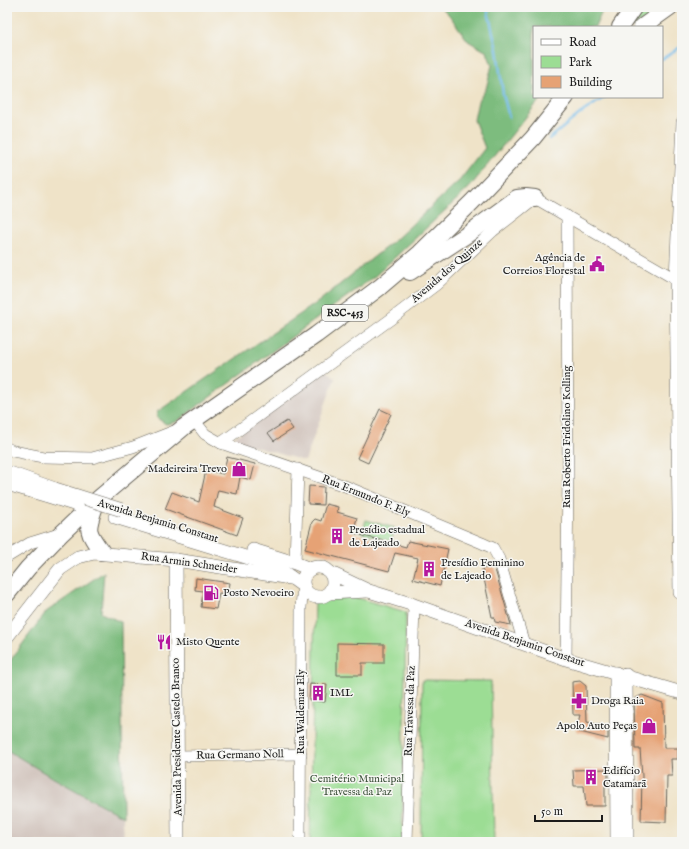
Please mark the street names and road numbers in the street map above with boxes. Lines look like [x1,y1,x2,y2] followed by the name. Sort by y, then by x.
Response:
[407,236,486,307] street label: Avenida dos Quinze
[322,305,368,321] road number: RSC-453
[560,365,574,508] street label: Rua Roberto Fridolino Kolling
[320,472,413,520] street label: Rua Ermundo F. Ely
[95,496,220,546] street label: Avenida Benjamin Constant
[140,549,238,577] street label: Rua Armin Schneider
[462,616,587,670] street label: Avenida Benjamin Constant
[169,658,185,817] street label: Avenida Presidente Castelo Branco
[401,665,419,757] street label: Rua Travessa da Paz
[294,669,308,755] street label: Rua Waldemar Ely
[196,747,284,763] street label: Rua Germano Noll

